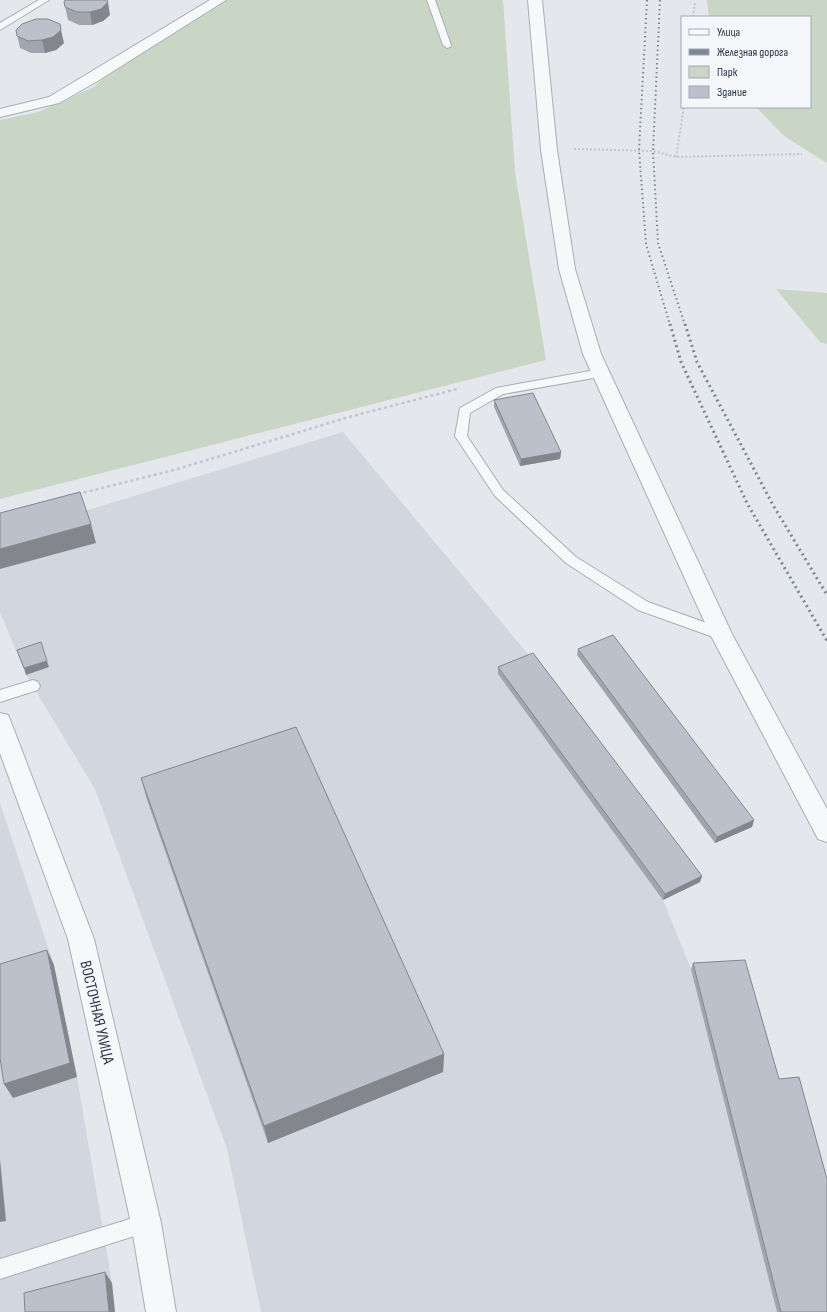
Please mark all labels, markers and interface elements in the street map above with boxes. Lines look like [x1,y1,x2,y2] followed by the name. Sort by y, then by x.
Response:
[681,16,811,108] legend
[717,25,741,40] text: Улица
[717,45,789,60] text: Железная дорога
[717,65,738,80] text: Парк
[717,85,747,100] text: Здание
[75,959,118,1066] street label: ВОСТОЧНАЯ УЛИЦА

